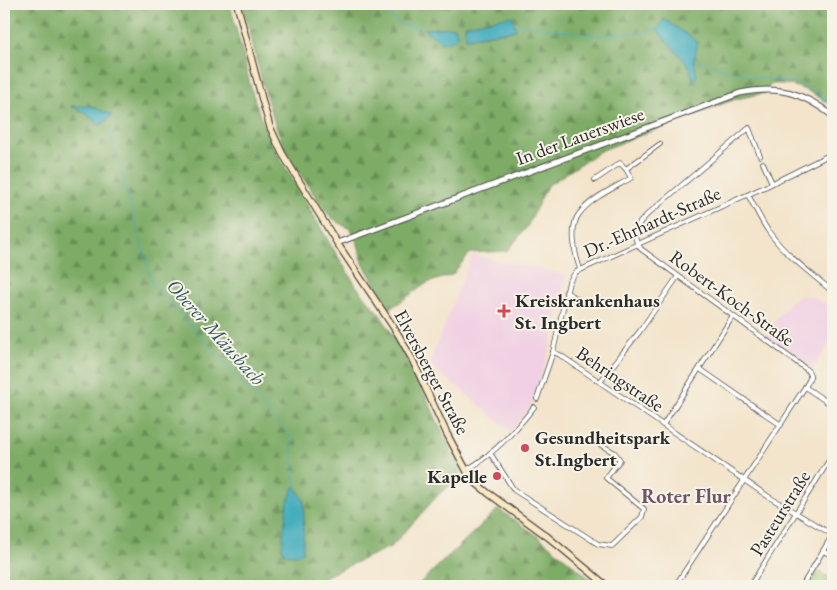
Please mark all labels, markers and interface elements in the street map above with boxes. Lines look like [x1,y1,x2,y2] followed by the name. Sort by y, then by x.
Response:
[512,101,648,171] street label: In der Lauerswiese
[580,181,724,263] street label: Dr.-Ehrhardt-Straße
[665,244,799,352] street label: Robert-Koch-Straße
[161,273,271,391] water label: Oberer Mäusbach
[515,288,660,335] place label: Kreiskrankenhaus St. Ingbert
[497,304,511,318] marker: Kreiskrankenhaus St. Ingbert
[389,305,475,439] street label: Elversberger Straße
[571,340,669,418] street label: Behringstraße
[535,425,671,472] place label: Gesundheitspark St.Ingbert
[519,442,531,454] marker: Gesundheitspark St.Ingbert
[427,464,487,489] place label: Kapelle
[744,466,816,560] street label: Pasteurstraße
[491,470,503,482] marker: Kapelle
[641,483,732,509] district label: Roter Flur

